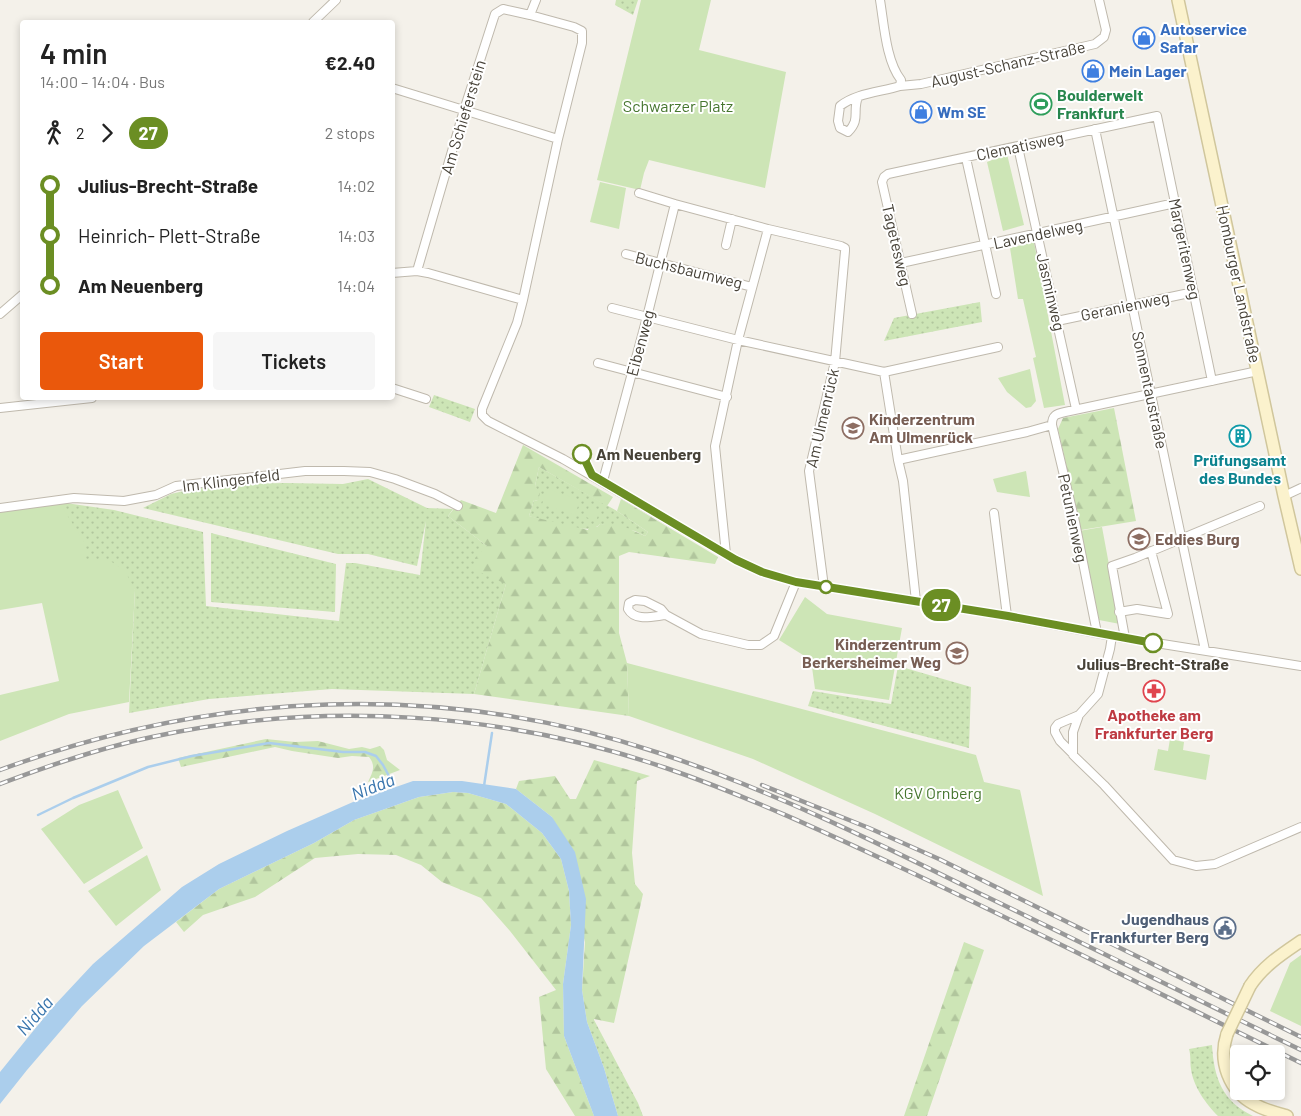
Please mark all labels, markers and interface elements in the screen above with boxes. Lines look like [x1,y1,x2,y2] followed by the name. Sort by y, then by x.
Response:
[1160,19,1247,56] place label: Autoservice Safar
[1132,26,1156,50] shop icon: Autoservice Safar
[40,36,108,70] text: 4 min
[929,36,1087,91] street label: August-Schanz-Straße
[325,51,375,74] text: €2.40
[436,57,489,176] street label: Am Schieferstein
[1081,59,1105,83] shop icon: Mein Lager
[1109,61,1187,80] place label: Mein Lager
[40,72,165,91] text: 14:00 – 14:04 · Bus
[1057,85,1143,122] place label: Boulderwelt Frankfurt
[1029,92,1053,116] sports icon: Boulderwelt Frankfurt
[623,96,733,115] park label: Schwarzer Platz
[909,100,933,124] shop icon: Wm SE
[937,102,986,121] place label: Wm SE
[40,119,68,147] icon: walk
[93,119,121,147] icon: forward
[139,122,158,144] text: 27
[76,123,85,142] text: 2
[325,123,375,142] text: 2 stops
[975,127,1065,164] street label: Clematisweg
[78,174,258,197] text: Julius-Brecht-Straße
[338,176,375,195] text: 14:02
[1165,196,1206,301] street label: Margeritenweg
[879,202,916,288] street label: Tagetesweg
[1213,203,1266,365] street label: Homburger Landstraße
[991,215,1084,252] street label: Lavendelweg
[78,224,261,247] text: Heinrich- Plett-Straße
[338,226,375,245] text: 14:03
[633,247,745,292] street label: Buchsbaumweg
[1033,251,1070,333] street label: Jasminweg
[78,274,203,297] text: Am Neuenberg
[337,276,375,295] text: 14:04
[1079,287,1171,324] street label: Geranienweg
[622,308,657,378] street label: Eibenweg
[1129,329,1172,450] street label: Sonnentaustraße
[40,332,203,390] button: Start
[213,332,375,390] button: Tickets
[801,366,842,469] street label: Am Ulmenrück
[869,409,975,446] place label: Kinderzentrum Am Ulmenrück
[841,416,865,440] school or university icon: Kinderzentrum Am Ulmenrück
[1228,424,1252,448] building icon: Prüfungsamt des Bundes
[572,444,592,464] marker: Am Neuenberg
[596,444,701,463] place label: Am Neuenberg
[1194,450,1286,487] place label: Prüfungsamt des Bundes
[181,464,281,495] street label: Im Klingenfeld
[1055,472,1092,564] street label: Petunienweg
[1127,527,1151,551] school or university icon: Eddies Burg
[1155,529,1240,548] place label: Eddies Burg
[819,580,833,594] unlabelled marker
[918,589,964,621] line badge: 27
[931,594,951,616] text: 27
[1143,633,1163,653] marker: Julius-Brecht-Straße
[802,634,941,671] place label: Kinderzentrum Berkersheimer Weg
[945,641,969,665] school or university icon: Kinderzentrum Berkersheimer Weg
[1077,654,1229,673] place label: Julius-Brecht-Straße
[1142,679,1166,703] pharmacy icon: Apotheke am Frankfurter Berg
[1095,705,1213,742] place label: Apotheke am Frankfurter Berg
[348,768,398,804] water label: Nidda
[894,783,982,802] park label: KGV Ornberg
[1090,909,1209,946] place label: Jugendhaus Frankfurter Berg
[1213,916,1237,940] public building icon: Jugendhaus Frankfurter Berg
[11,991,57,1039] water label: Nidda
[1230,1045,1285,1100] map controls
[1230,1045,1285,1100] button: locate

